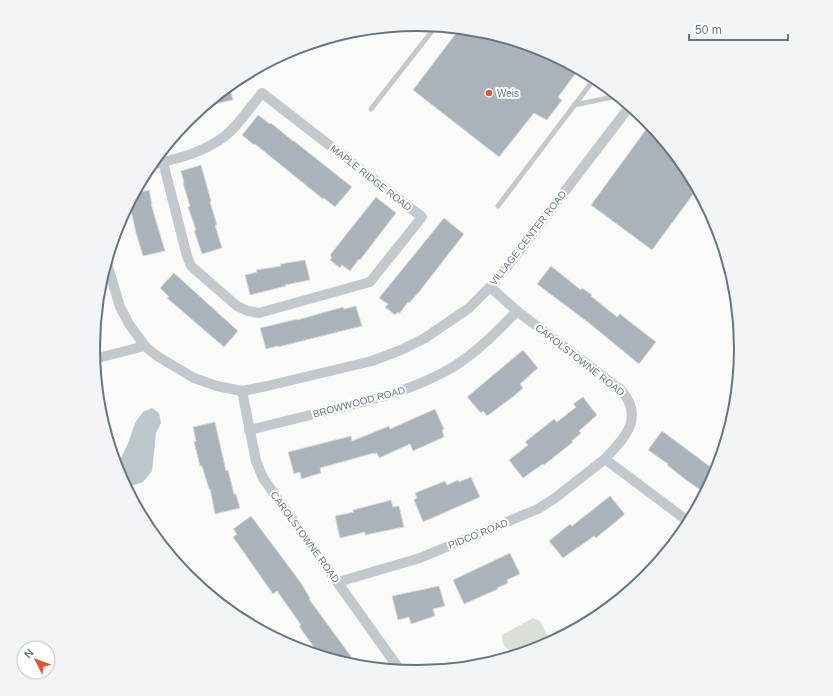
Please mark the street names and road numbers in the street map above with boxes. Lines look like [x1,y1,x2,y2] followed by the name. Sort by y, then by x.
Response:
[328,143,414,213] street label: MAPLE RIDGE ROAD
[488,188,568,288] street label: VILLAGE CENTER ROAD
[533,322,627,398] street label: CAROLSTOWNE ROAD
[312,384,406,420] street label: BROWWOOD ROAD
[268,489,342,585] street label: CAROLSTOWNE ROAD
[447,517,509,551] street label: PIDCO ROAD

